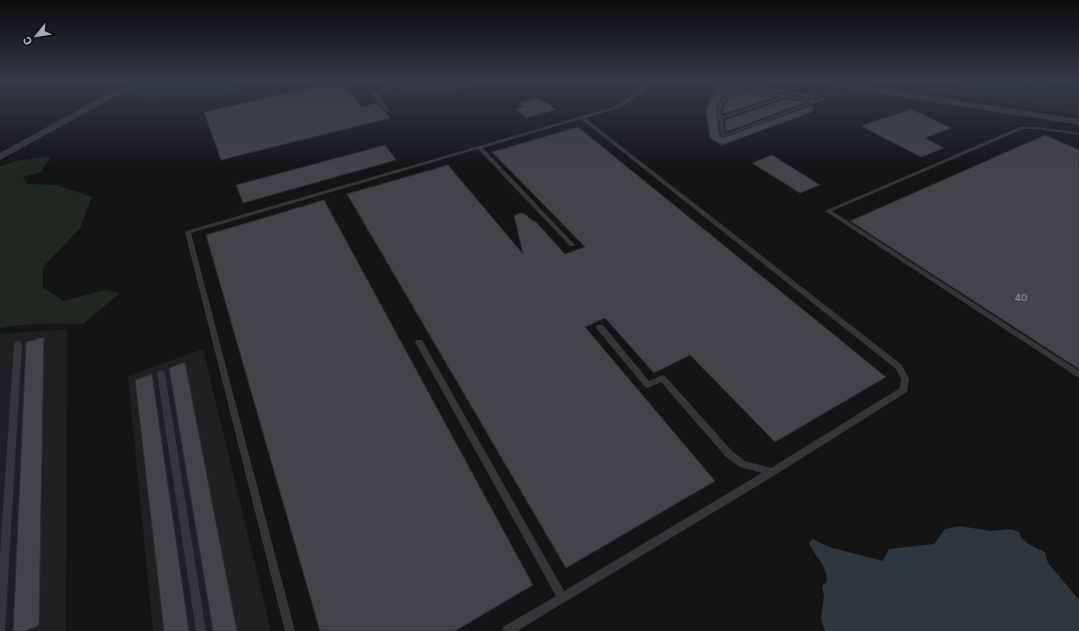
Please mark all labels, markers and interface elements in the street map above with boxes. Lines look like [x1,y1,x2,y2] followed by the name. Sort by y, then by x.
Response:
[16,16,56,56] north arrow
[20,34,35,47] text: С
[1015,292,1027,304] house number: 40

